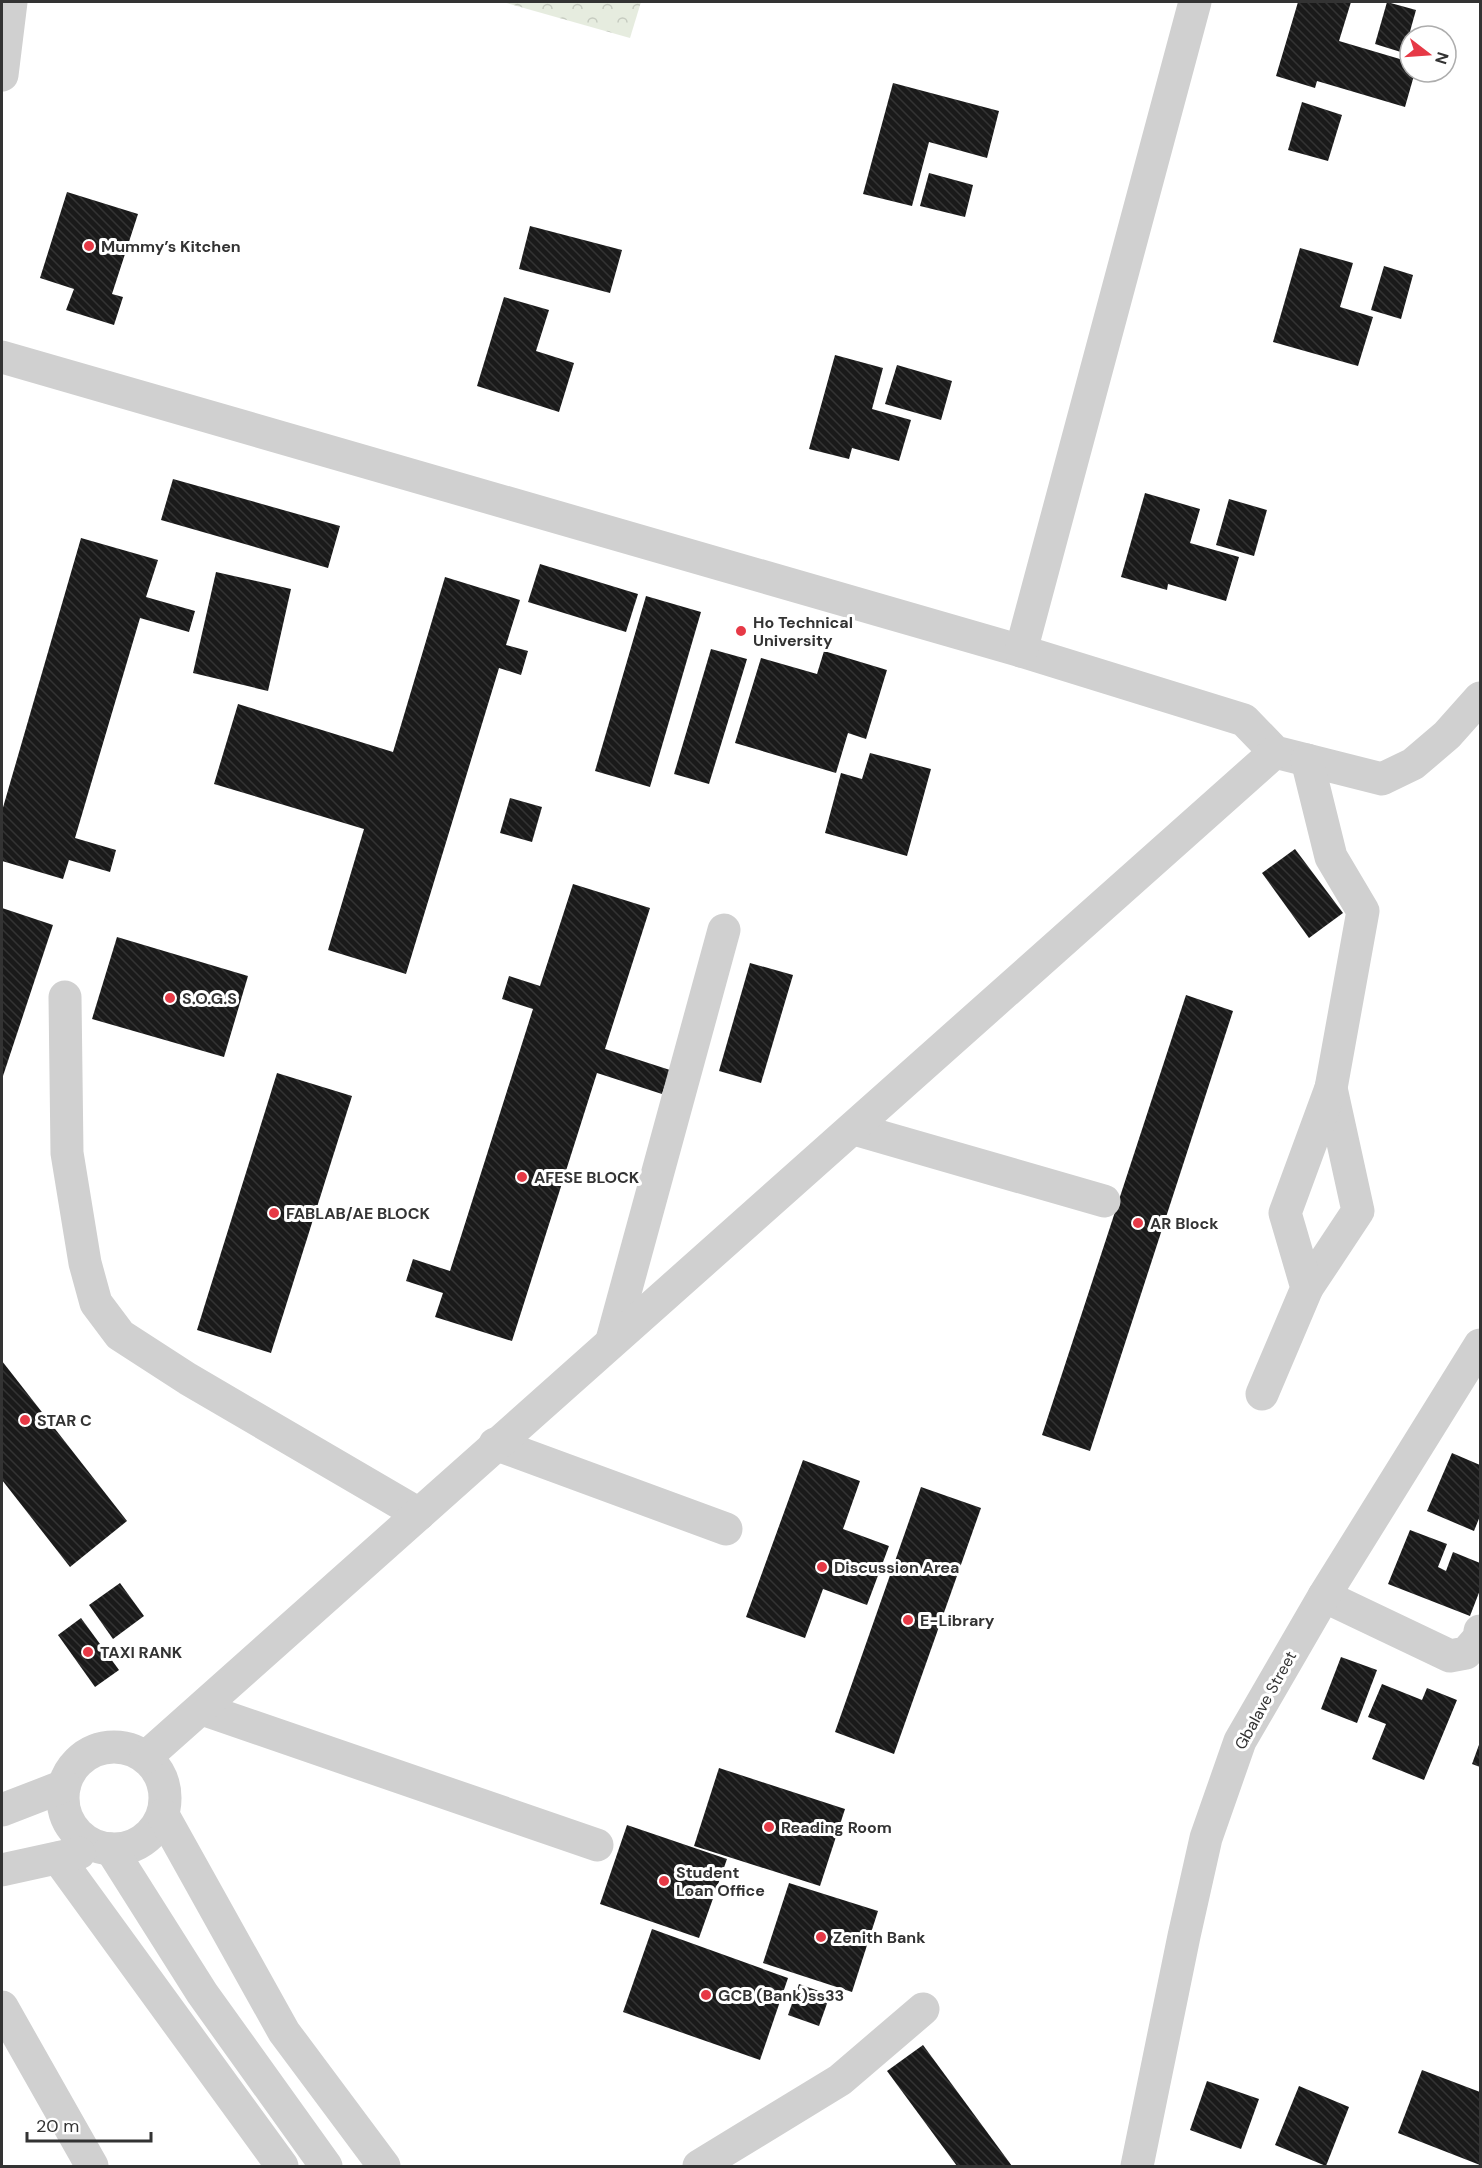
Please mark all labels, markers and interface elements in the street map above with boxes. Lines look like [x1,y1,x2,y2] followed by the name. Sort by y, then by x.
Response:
[1398,24,1458,84] north arrow
[1430,50,1454,67] text: N
[101,236,241,257] place label: Mummy’s Kitchen
[82,239,96,253] marker: Mummy’s Kitchen
[753,612,853,651] place label: Ho Technical University
[734,624,748,638] marker: Ho Technical University
[182,988,237,1009] place label: S.O.G.S
[163,991,177,1005] marker: S.O.G.S
[534,1167,640,1188] place label: AFESE BLOCK
[515,1170,529,1184] marker: AFESE BLOCK
[286,1203,430,1224] place label: FABLAB/AE BLOCK
[267,1206,281,1220] marker: FABLAB/AE BLOCK
[1150,1213,1219,1234] place label: AR Block
[1131,1216,1145,1230] marker: AR Block
[37,1410,92,1431] place label: STAR C
[18,1413,32,1427] marker: STAR C
[834,1557,959,1578] place label: Discussion Area
[815,1560,829,1574] marker: Discussion Area
[920,1610,995,1631] place label: E-Library
[901,1613,915,1627] marker: E-Library
[100,1642,183,1663] place label: TAXI RANK
[81,1645,95,1659] marker: TAXI RANK
[1230,1647,1301,1753] street label: Gbalave Street
[781,1817,892,1838] place label: Reading Room
[762,1820,776,1834] marker: Reading Room
[676,1862,765,1901] place label: Student Loan Office
[657,1874,671,1888] marker: Student Loan Office
[833,1927,926,1948] place label: Zenith Bank
[814,1930,828,1944] marker: Zenith Bank
[718,1985,844,2006] place label: GCB (Bank)ss33
[699,1988,713,2002] marker: GCB (Bank)ss33
[27,2105,152,2143] scale bar
[36,2114,79,2138] text: 20 m

